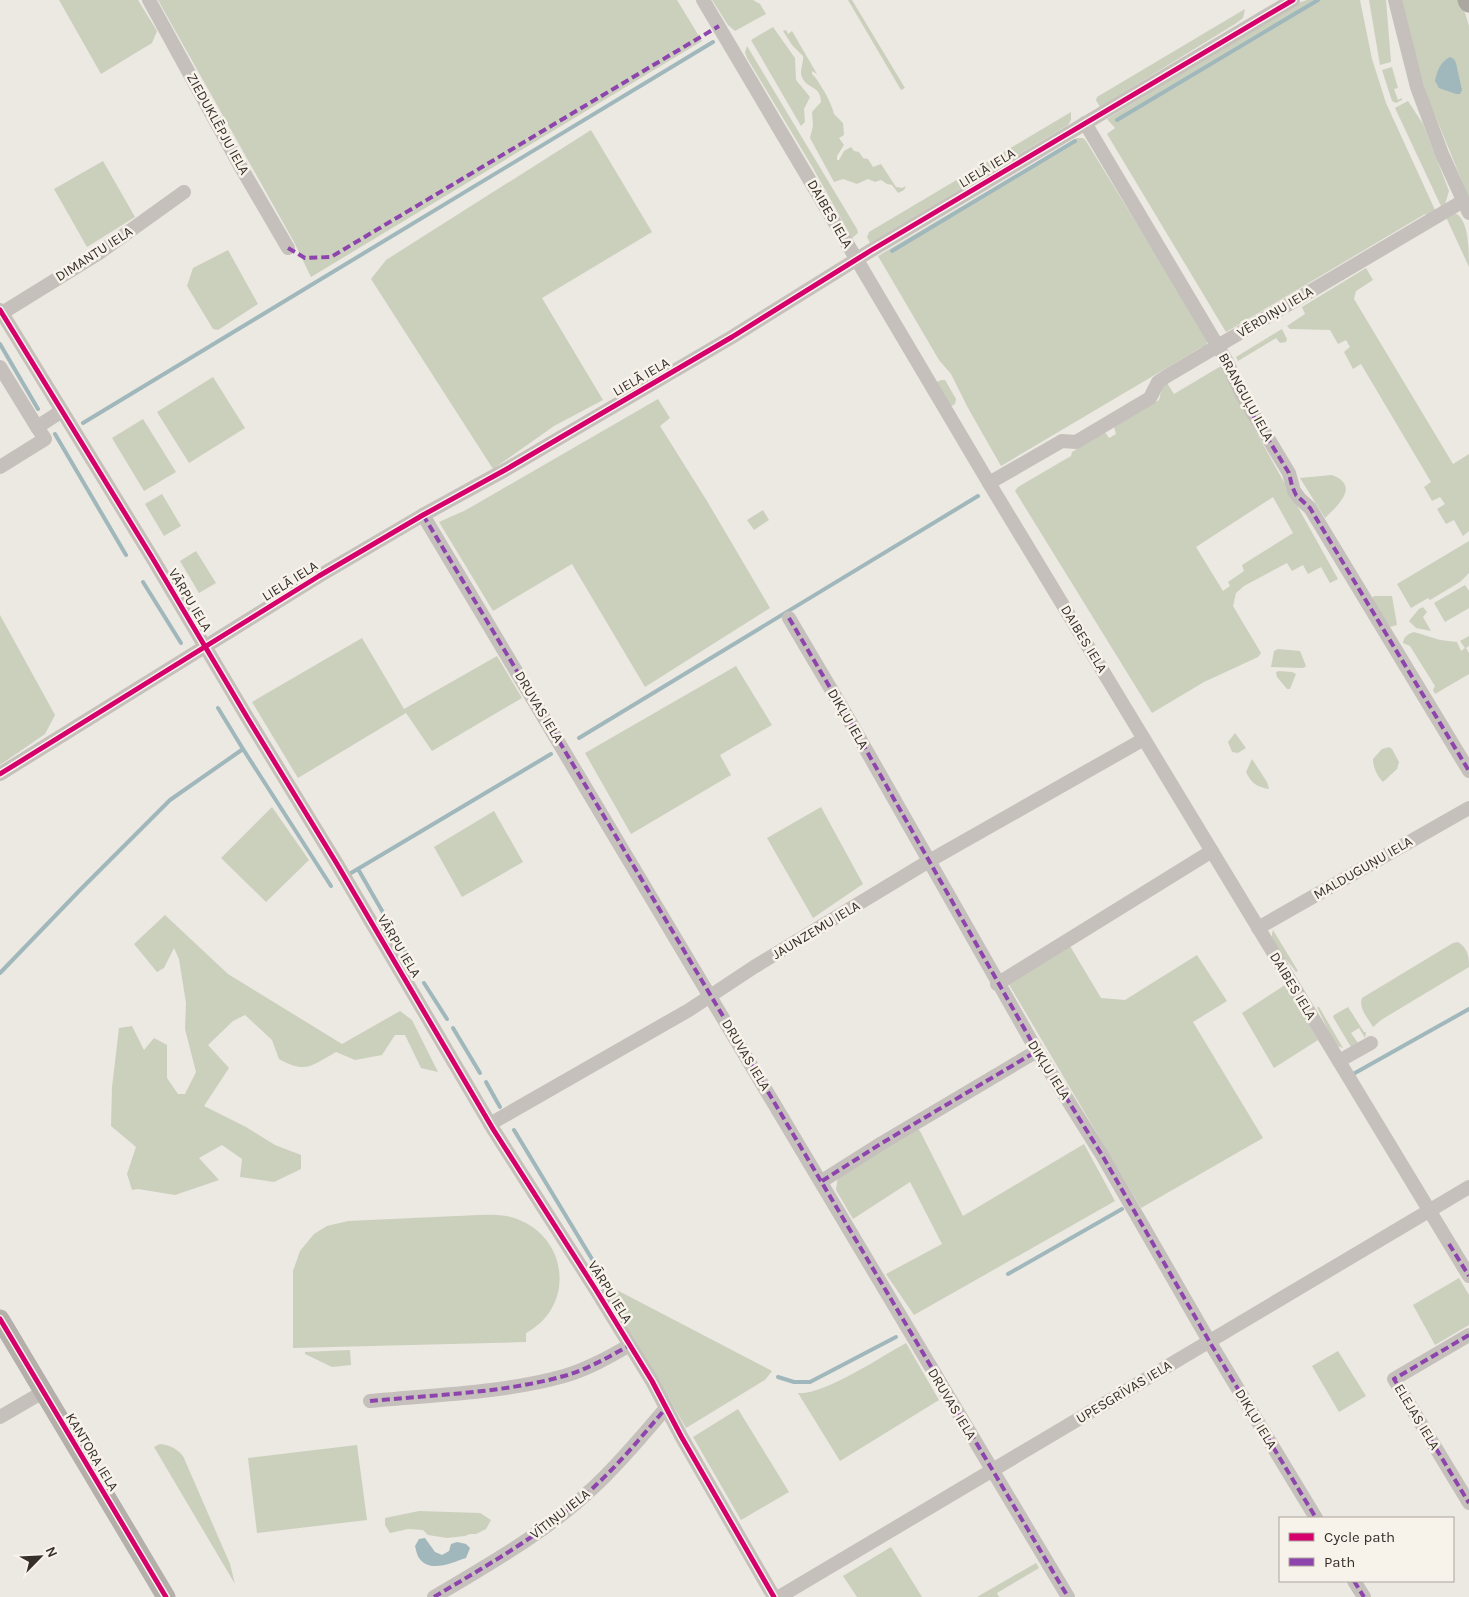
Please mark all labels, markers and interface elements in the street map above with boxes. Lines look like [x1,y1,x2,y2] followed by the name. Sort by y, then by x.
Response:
[183,70,253,178] street label: ZIEDUKLĒPJU IELA
[956,145,1018,191] street label: LIELĀ IELA
[804,177,856,251] street label: DAIBES IELA
[52,223,136,285] street label: DIMANTU IELA
[1234,283,1316,341] street label: VĒRDIŅU IELA
[1215,350,1277,444] street label: BRANGUĻU IELA
[610,354,672,400] street label: LIELĀ IELA
[259,557,321,605] street label: LIELĀ IELA
[165,565,215,635] street label: VĀRPU IELA
[1057,602,1111,676] street label: DAIBES IELA
[511,668,567,746] street label: DRUVAS IELA
[824,686,872,752] street label: DIKĻU IELA
[1311,833,1415,903] street label: MALDUGUŅU IELA
[769,897,863,963] street label: JAUNZEMU IELA
[374,911,424,981] street label: VĀRPU IELA
[1266,949,1320,1023] street label: DAIBES IELA
[718,1016,774,1094] street label: DRUVAS IELA
[1024,1037,1074,1103] street label: DIKĻU IELA
[584,1258,636,1326] street label: VĀRPU IELA
[1073,1357,1175,1427] street label: UPESGRĪVAS IELA
[924,1365,980,1443] street label: DRUVAS IELA
[1391,1381,1443,1453] street label: ELEJAS IELA
[1231,1386,1281,1452] street label: DIKĻU IELA
[62,1410,122,1494] street label: KANTORA IELA
[527,1485,593,1543] street label: VĪTIŅU IELA
[1279,1517,1454,1582] legend
[1324,1528,1395,1546] text: Cycle path
[15,1532,65,1582] north arrow
[42,1544,61,1560] text: N
[1324,1553,1355,1571] text: Path

